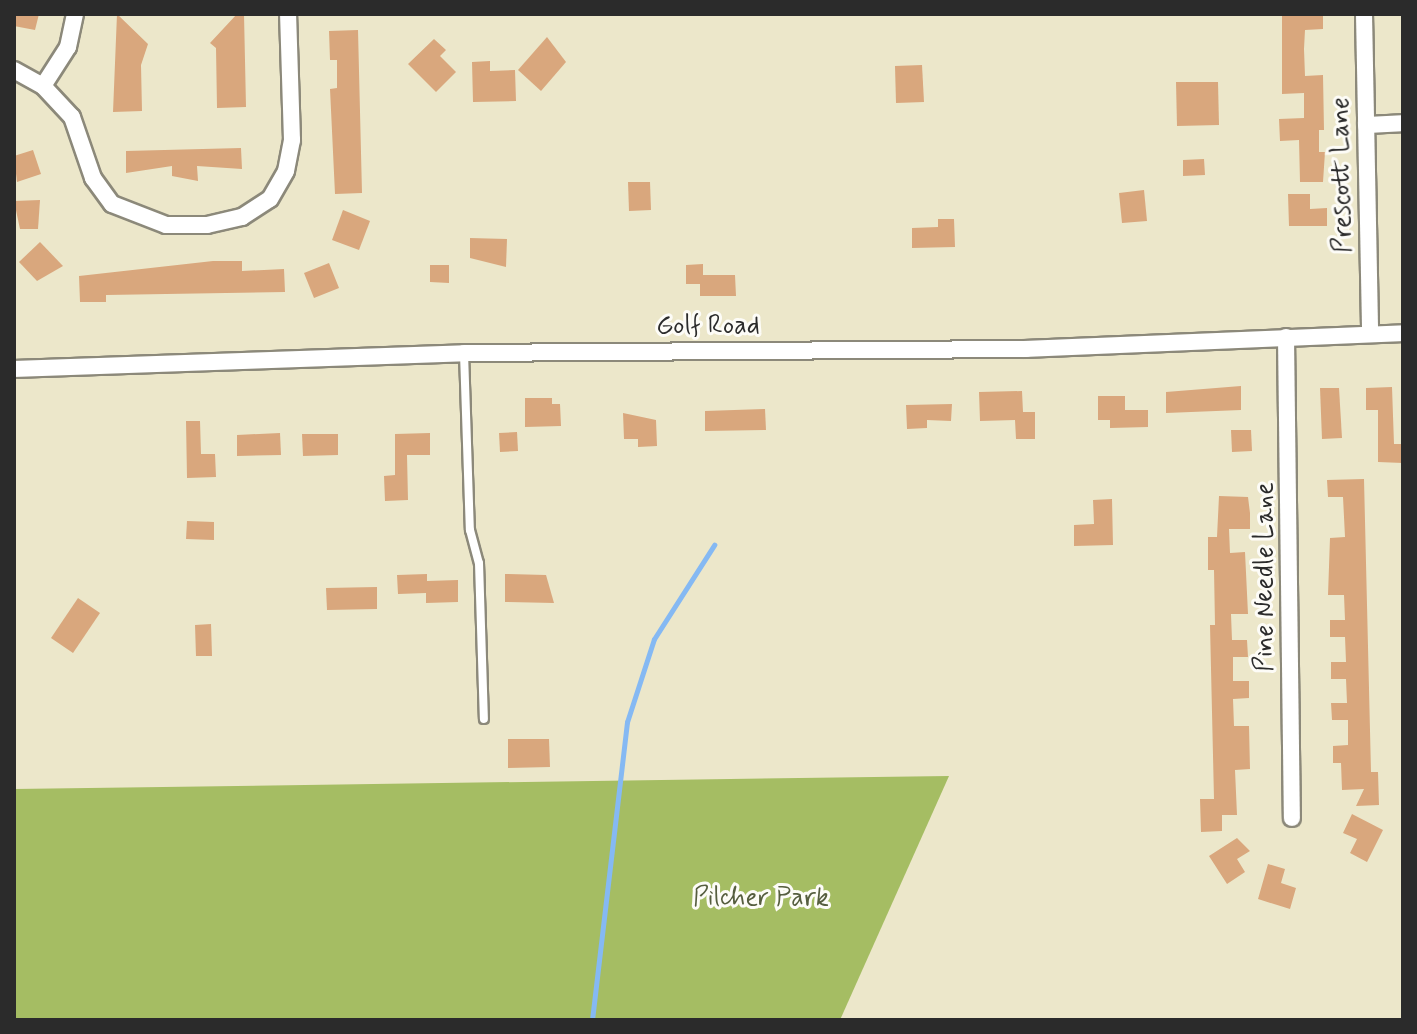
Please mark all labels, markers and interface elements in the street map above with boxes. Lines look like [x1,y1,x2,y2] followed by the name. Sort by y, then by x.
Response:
[1326,97,1360,253] street label: Prescott Lane
[656,311,760,343] street label: Golf Road
[1250,483,1282,671] street label: Pine Needle Lane
[694,883,828,915] park label: Pilcher Park

